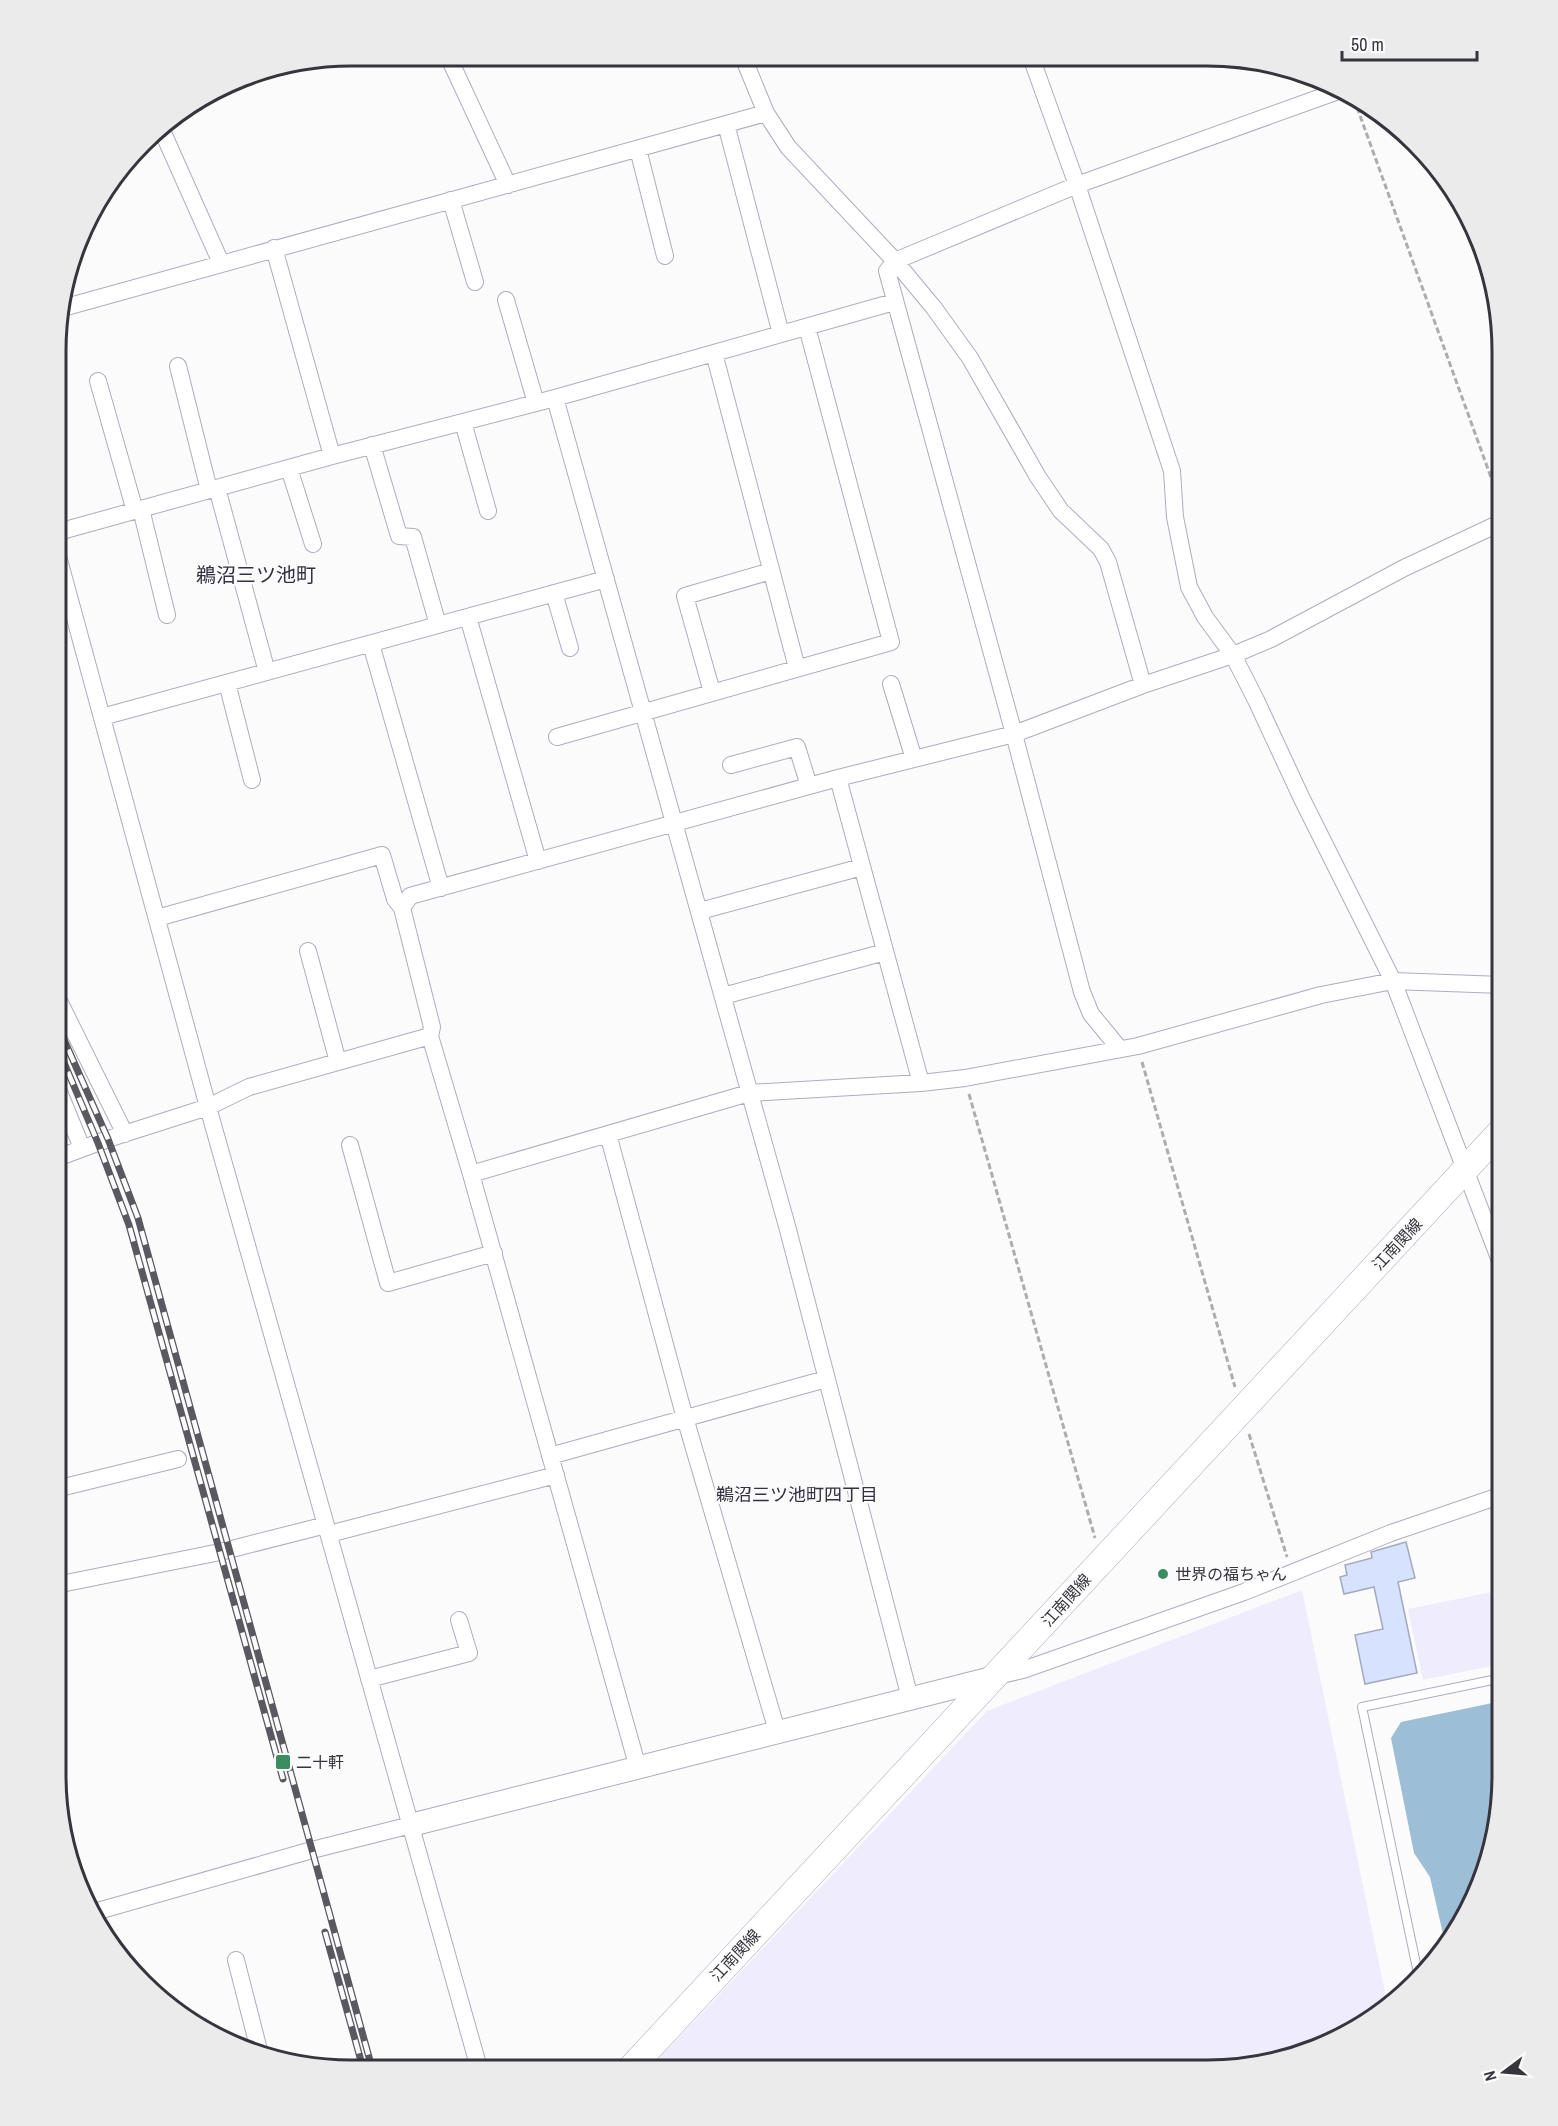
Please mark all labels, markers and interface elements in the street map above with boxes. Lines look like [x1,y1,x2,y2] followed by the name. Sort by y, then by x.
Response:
[1342,24,1477,62] scale bar
[1351,32,1384,57] text: 50 m
[196,561,316,588] district label: 鵜沼三ツ池町
[1367,1213,1427,1275] street label: 江南関線
[716,1482,878,1507] district label: 鵜沼三ツ池町四丁目
[1175,1563,1287,1585] place label: 世界の福ちゃん
[1156,1567,1170,1581] marker: 世界の福ちゃん
[1036,1569,1096,1631] street label: 江南関線
[296,1751,344,1773] place label: 二十軒
[274,1753,292,1771] marker: 二十軒
[705,1924,765,1986] street label: 江南関線
[1474,2042,1534,2102] north arrow
[1478,2069,1501,2084] text: N

